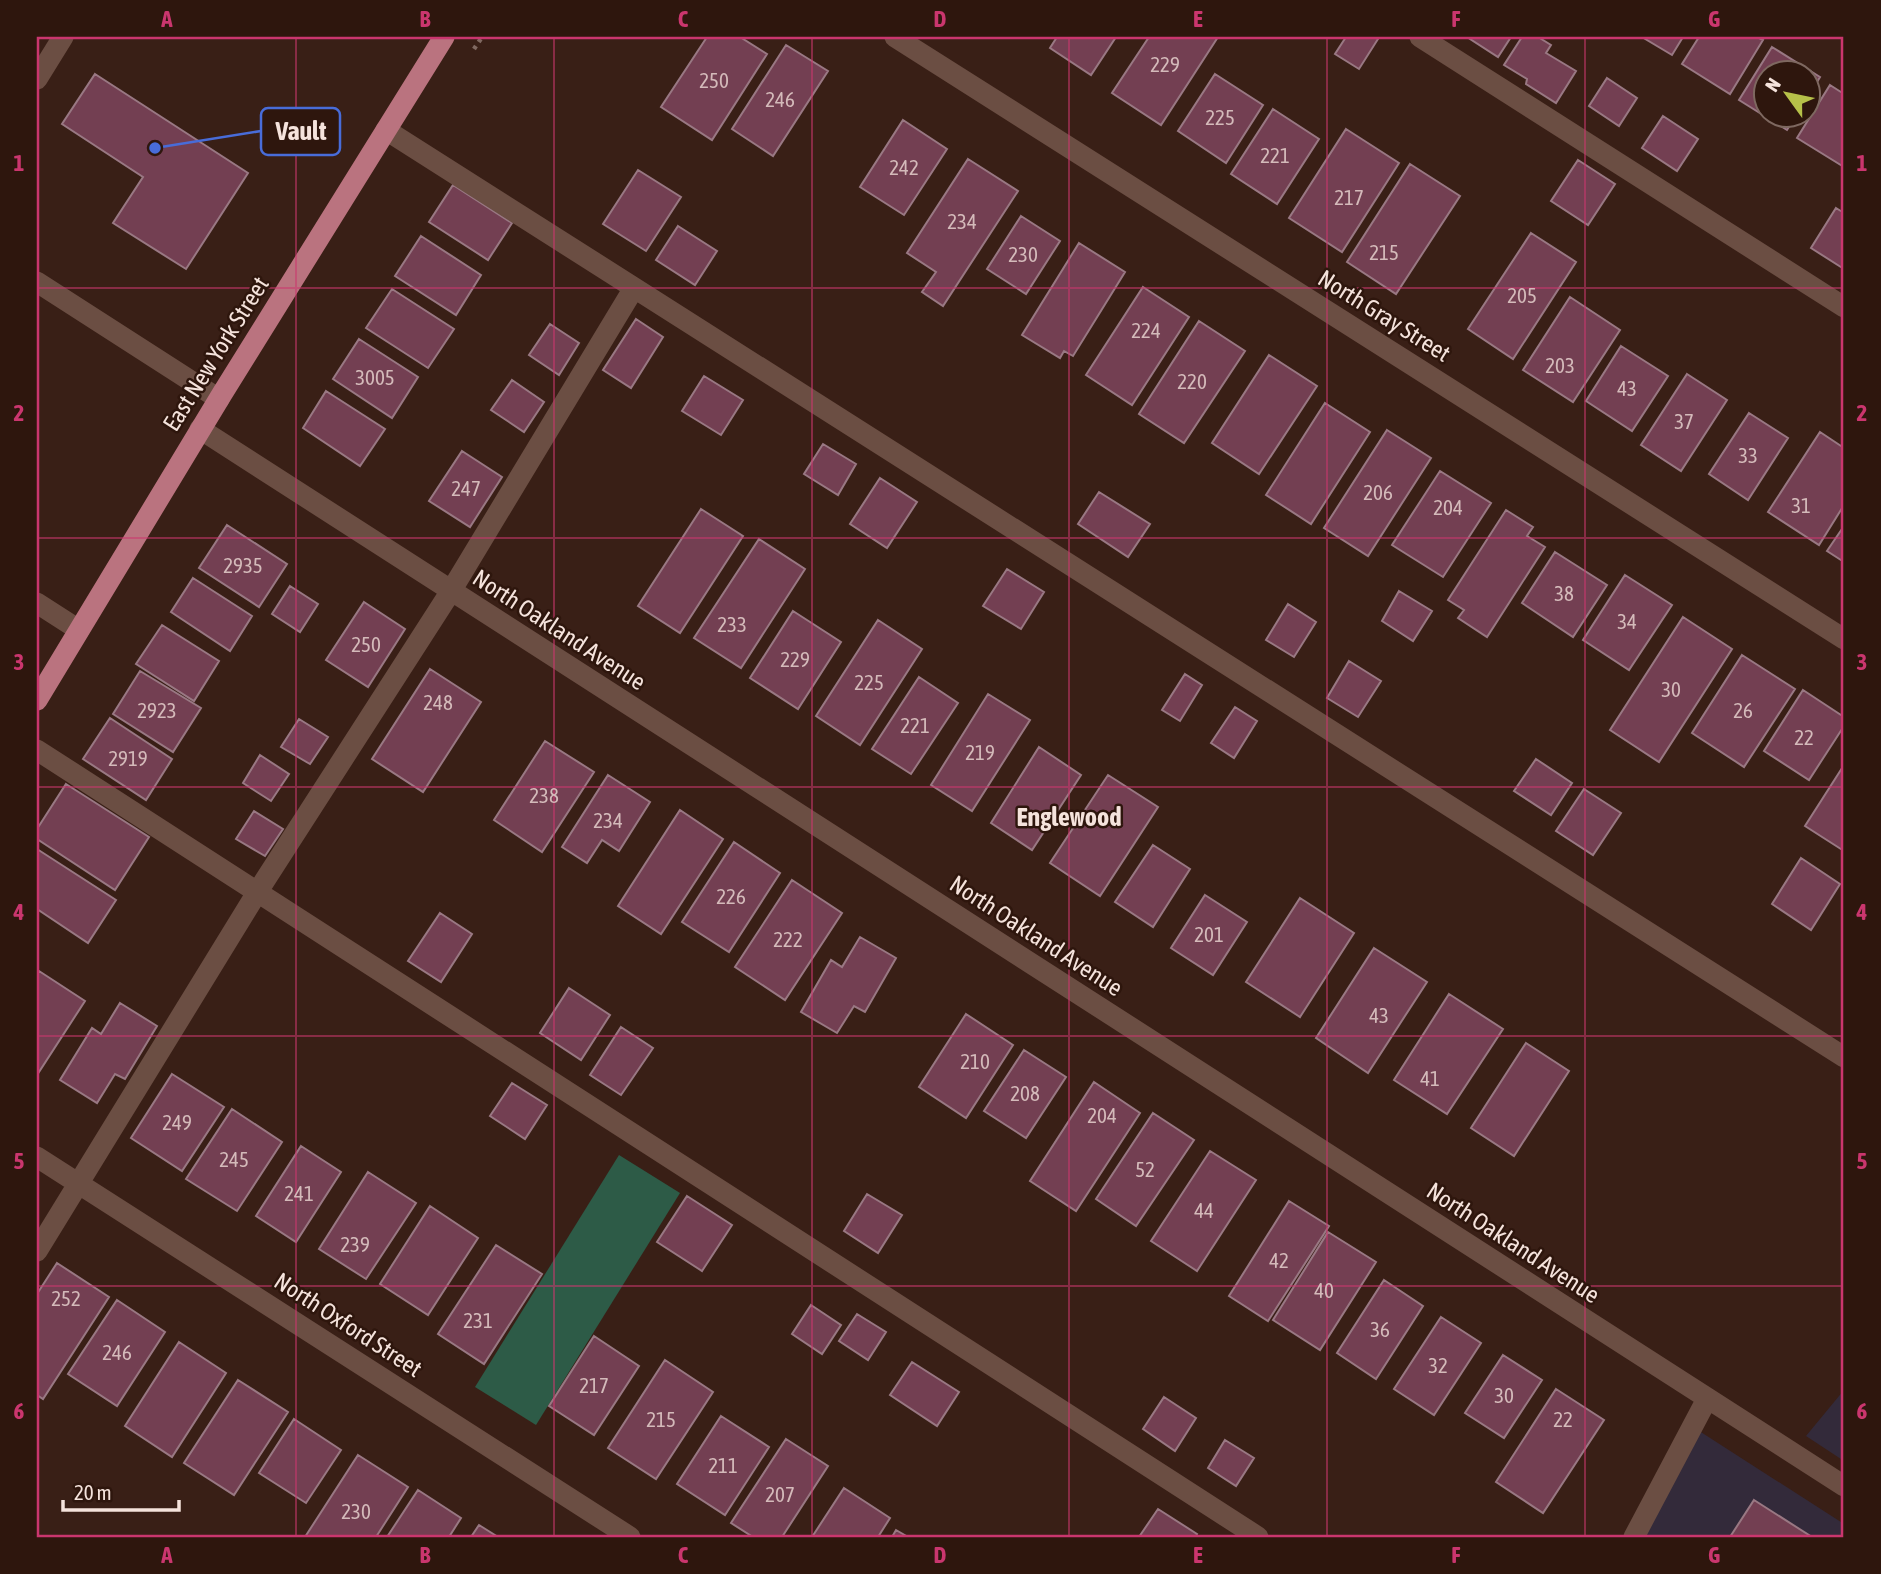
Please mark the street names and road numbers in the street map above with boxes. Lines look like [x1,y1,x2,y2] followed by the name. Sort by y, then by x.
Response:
[1313,264,1455,367] street label: North Gray Street
[157,272,274,436] street label: East New York Street
[468,564,651,695] street label: North Oakland Avenue
[945,870,1128,1001] street label: North Oakland Avenue
[1422,1177,1605,1308] street label: North Oakland Avenue
[270,1267,427,1382] street label: North Oxford Street

